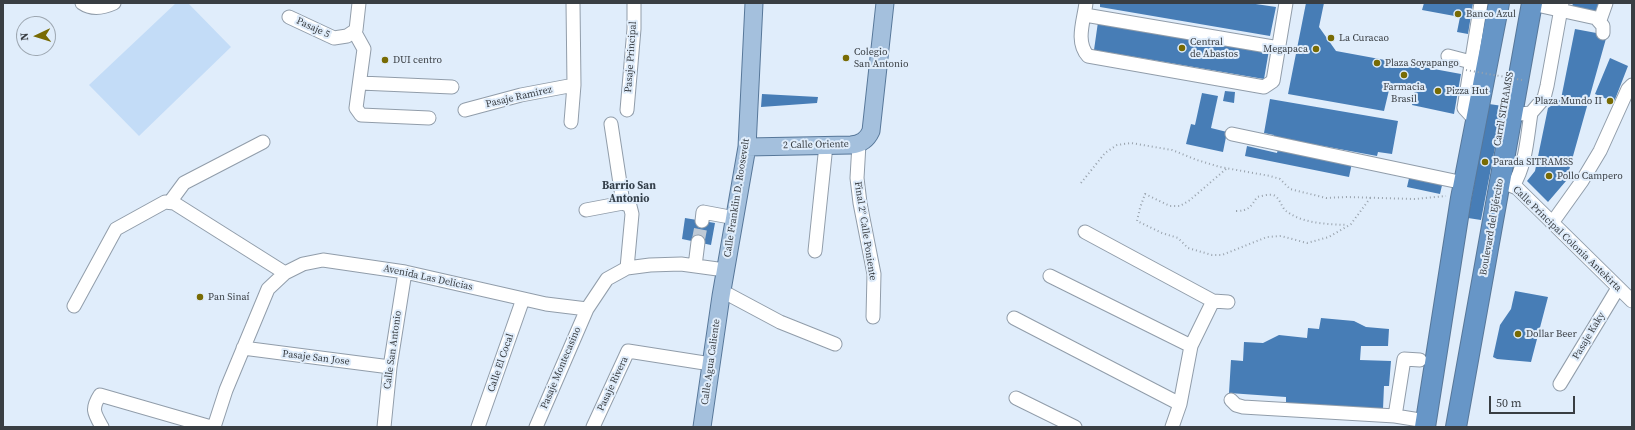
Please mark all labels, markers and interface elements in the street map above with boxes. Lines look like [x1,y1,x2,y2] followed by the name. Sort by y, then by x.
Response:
[1466,8,1516,20] place label: Banco Azul
[1453,9,1463,19] marker: Banco Azul
[294,15,332,41] street label: Pasaje 5
[16,16,56,56] north arrow
[623,21,639,93] street label: Pasaje Principal
[17,32,32,41] text: N
[1339,32,1389,44] place label: La Curacao
[1326,33,1336,43] marker: La Curacao
[1190,36,1238,60] place label: Central de Abastos
[1177,43,1187,53] marker: Central de Abastos
[1263,43,1308,55] place label: Megapaca
[1311,44,1321,54] marker: Megapaca
[854,46,908,70] place label: Colegio San Antonio
[841,53,851,63] marker: Colegio San Antonio
[393,54,442,66] place label: DUI centro
[380,55,390,65] marker: DUI centro
[1385,57,1459,69] place label: Plaza Soyapango
[1372,58,1382,68] marker: Plaza Soyapango
[1399,70,1409,80] marker: Farmacia Brasil
[1492,71,1516,147] street label: Carril SITRAMSS
[1383,81,1425,104] place label: Farmacia Brasil
[485,84,553,110] street label: Pasaje Ramirez
[1446,85,1488,97] place label: Pizza Hut
[1433,86,1443,96] marker: Pizza Hut
[1535,95,1602,107] place label: Plaza Mundo II
[1605,96,1615,106] marker: Plaza Mundo II
[722,138,752,258] street label: Calle Franklin D. Roosevelt
[783,138,849,152] street label: 2 Calle Oriente
[1493,156,1573,168] place label: Parada SITRAMSS
[1480,157,1490,167] marker: Parada SITRAMSS
[1557,170,1623,182] place label: Pollo Campero
[1544,171,1554,181] marker: Pollo Campero
[1478,178,1506,276] street label: Boulevard del Ejército
[602,179,656,205] district label: Barrio San Antonio
[851,181,879,281] street label: Final 2° Calle Poniente
[1510,184,1624,294] street label: Calle Principal Colonia Antekirta
[382,263,474,293] street label: Avenida Las Delicias
[208,291,250,303] place label: Pan Sinaí
[195,292,205,302] marker: Pan Sinaí
[382,310,404,390] street label: Calle San Antonio
[1570,310,1608,362] street label: Pasaje Kaky
[699,318,723,406] street label: Calle Agua Caliente
[538,325,584,411] street label: Pasaje Montecasino
[1526,328,1577,340] place label: Dollar Beer
[1513,329,1523,339] marker: Dollar Beer
[485,332,517,394] street label: Calle El Cocal
[282,348,350,368] street label: Pasaje San Jose
[595,355,631,413] street label: Pasaje Rivera
[1491,388,1577,414] scale bar
[1496,395,1522,411] text: 50 m

